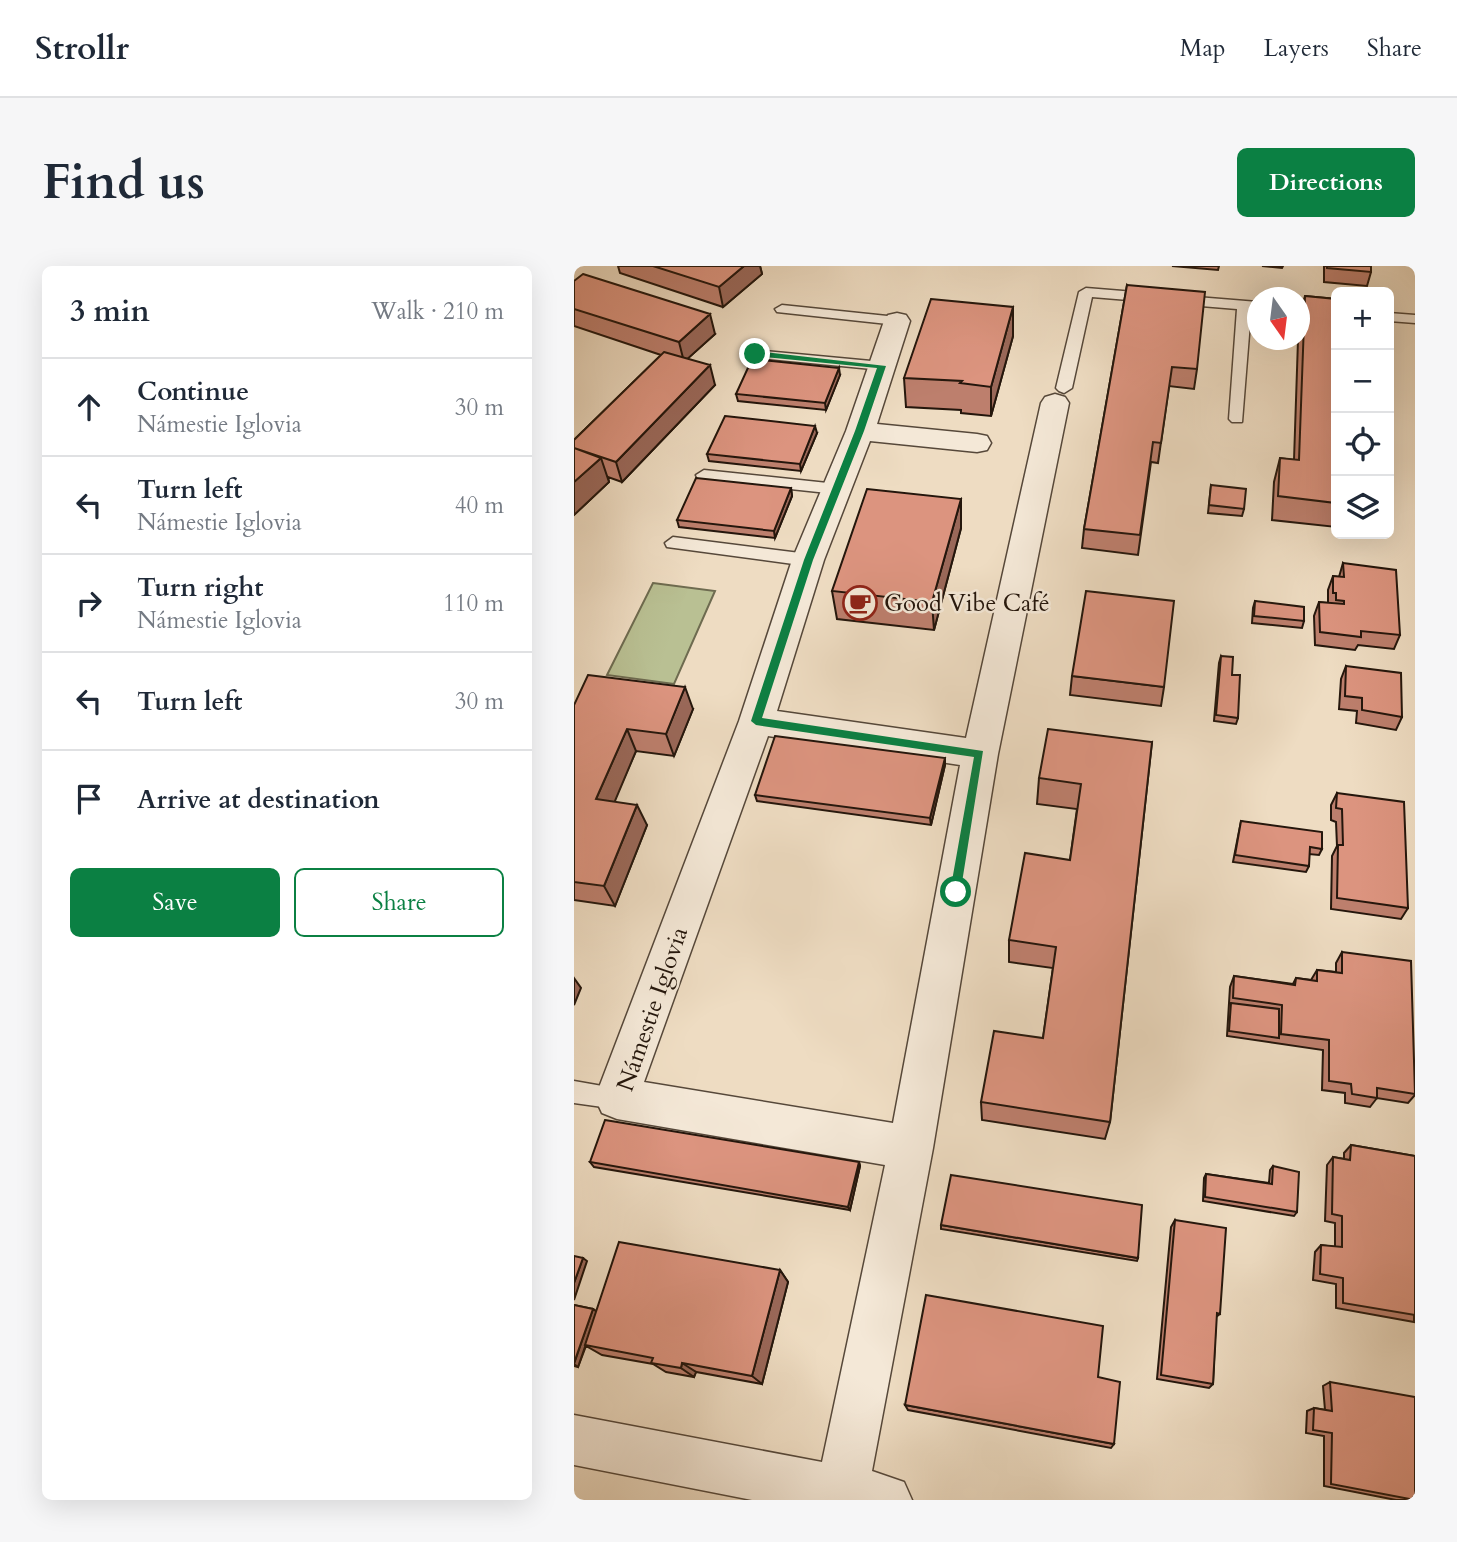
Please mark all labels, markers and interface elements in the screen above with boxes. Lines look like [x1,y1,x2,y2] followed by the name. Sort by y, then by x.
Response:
[35,26,129,71] text: Strollr
[1180,32,1226,65] text: Map
[1264,32,1329,65] text: Layers
[1367,32,1422,65] text: Share
[1237,148,1415,217] button: Directions
[42,149,205,216] text: Find us
[1247,287,1310,350] north arrow
[1331,287,1394,539] map controls
[1331,287,1394,350] button: +
[70,291,150,332] text: 3 min
[371,296,504,327] text: Walk · 210 m
[739,338,770,369] route end
[1331,350,1394,413] button: −
[137,374,249,409] text: Continue
[70,388,108,426] icon: ahead
[455,392,504,423] text: 30 m
[137,409,302,440] text: Námestie Iglovia
[1331,413,1394,476] button: locate
[137,472,242,507] text: Turn left
[1331,476,1394,539] button: layers
[70,486,108,524] icon: left
[455,490,504,521] text: 40 m
[137,507,302,538] text: Námestie Iglovia
[137,570,264,605] text: Turn right
[70,584,108,622] icon: right
[841,584,879,622] cafe icon: Good Vibe Café
[884,587,1050,620] place label: Good Vibe Café
[443,588,504,619] text: 110 m
[137,605,302,636] text: Námestie Iglovia
[70,682,108,720] icon: left
[137,684,242,719] text: Turn left
[455,686,504,717] text: 30 m
[70,780,108,818] icon: arrive
[137,782,380,817] text: Arrive at destination
[70,868,280,937] button: Save
[294,868,504,937] button: Share
[940,876,971,907] route start
[609,922,696,1096] street label: Námestie Iglovia

